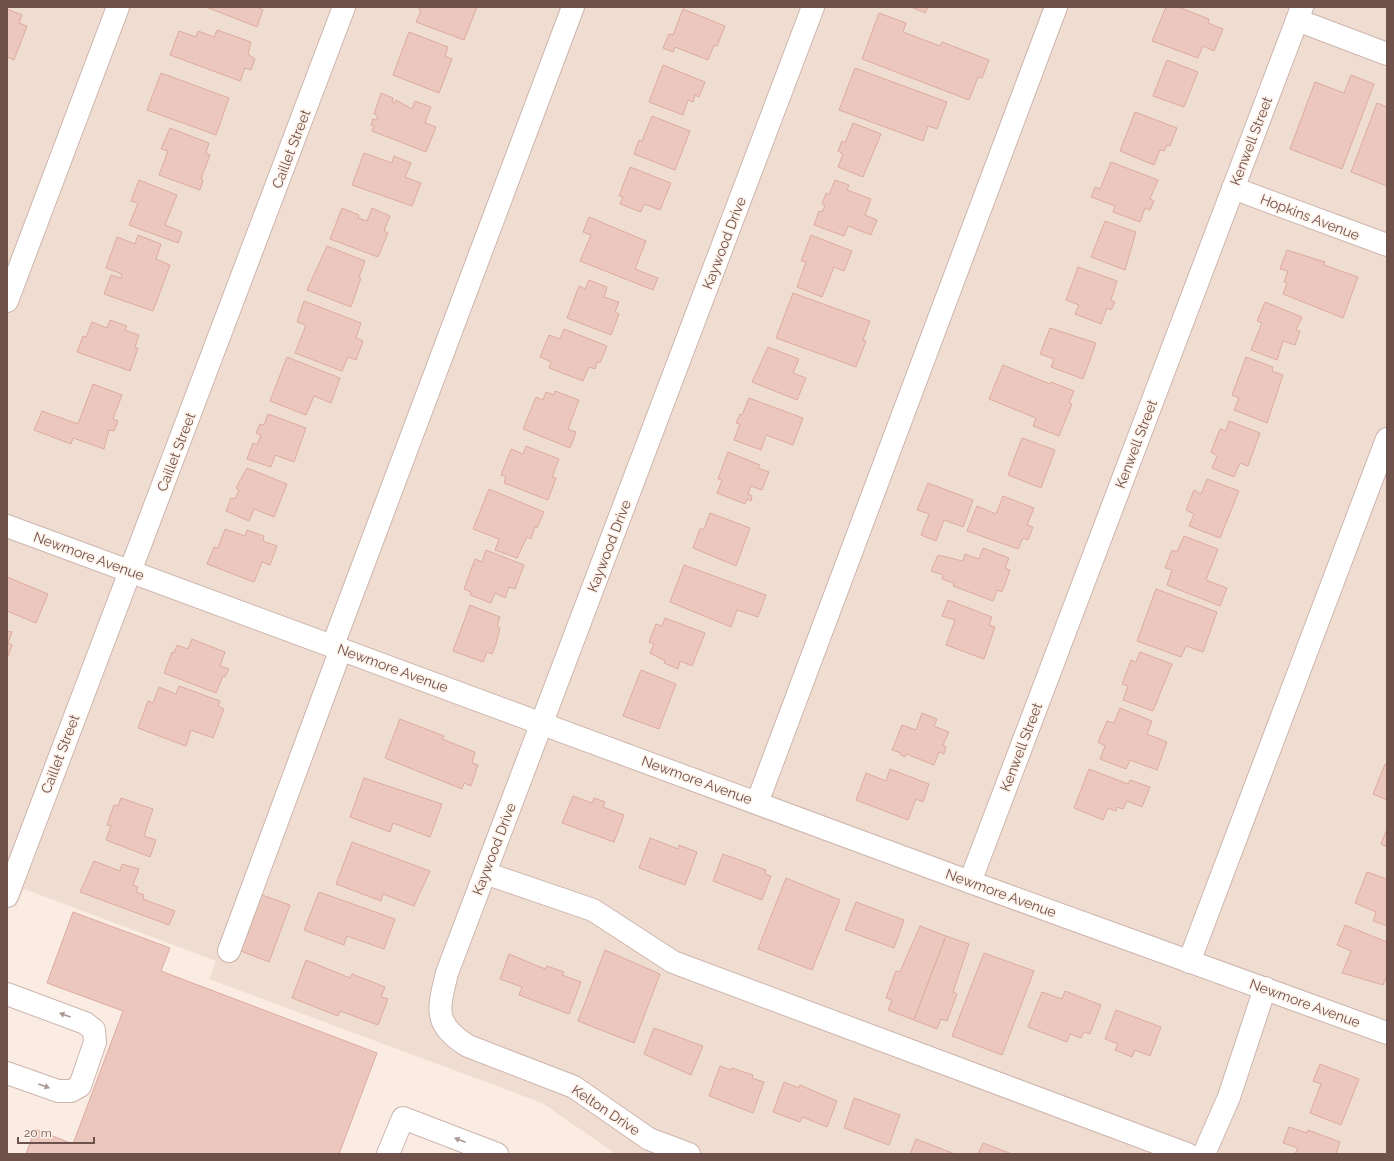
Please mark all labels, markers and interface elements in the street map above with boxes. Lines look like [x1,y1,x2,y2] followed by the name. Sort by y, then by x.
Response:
[1227,94,1275,188] street label: Kenwell Street
[269,107,313,191] street label: Caillet Street
[1258,191,1362,243] street label: Hopkins Avenue
[699,195,749,291] street label: Kaywood Drive
[1112,397,1160,491] street label: Kenwell Street
[154,410,198,494] street label: Caillet Street
[584,498,634,594] street label: Kaywood Drive
[32,529,146,583] street label: Newmore Avenue
[336,641,450,695] street label: Newmore Avenue
[997,700,1045,794] street label: Kenwell Street
[38,712,82,796] street label: Caillet Street
[640,753,754,807] street label: Newmore Avenue
[469,801,519,897] street label: Kaywood Drive
[944,866,1058,920] street label: Newmore Avenue
[1248,976,1362,1030] street label: Newmore Avenue
[58,1012,70,1018] one-way arrow
[569,1081,643,1139] street label: Kelton Drive
[38,1083,50,1089] one-way arrow
[18,1119,94,1145] scale bar
[24,1126,52,1140] text: 20 m
[454,1137,466,1143] one-way arrow

